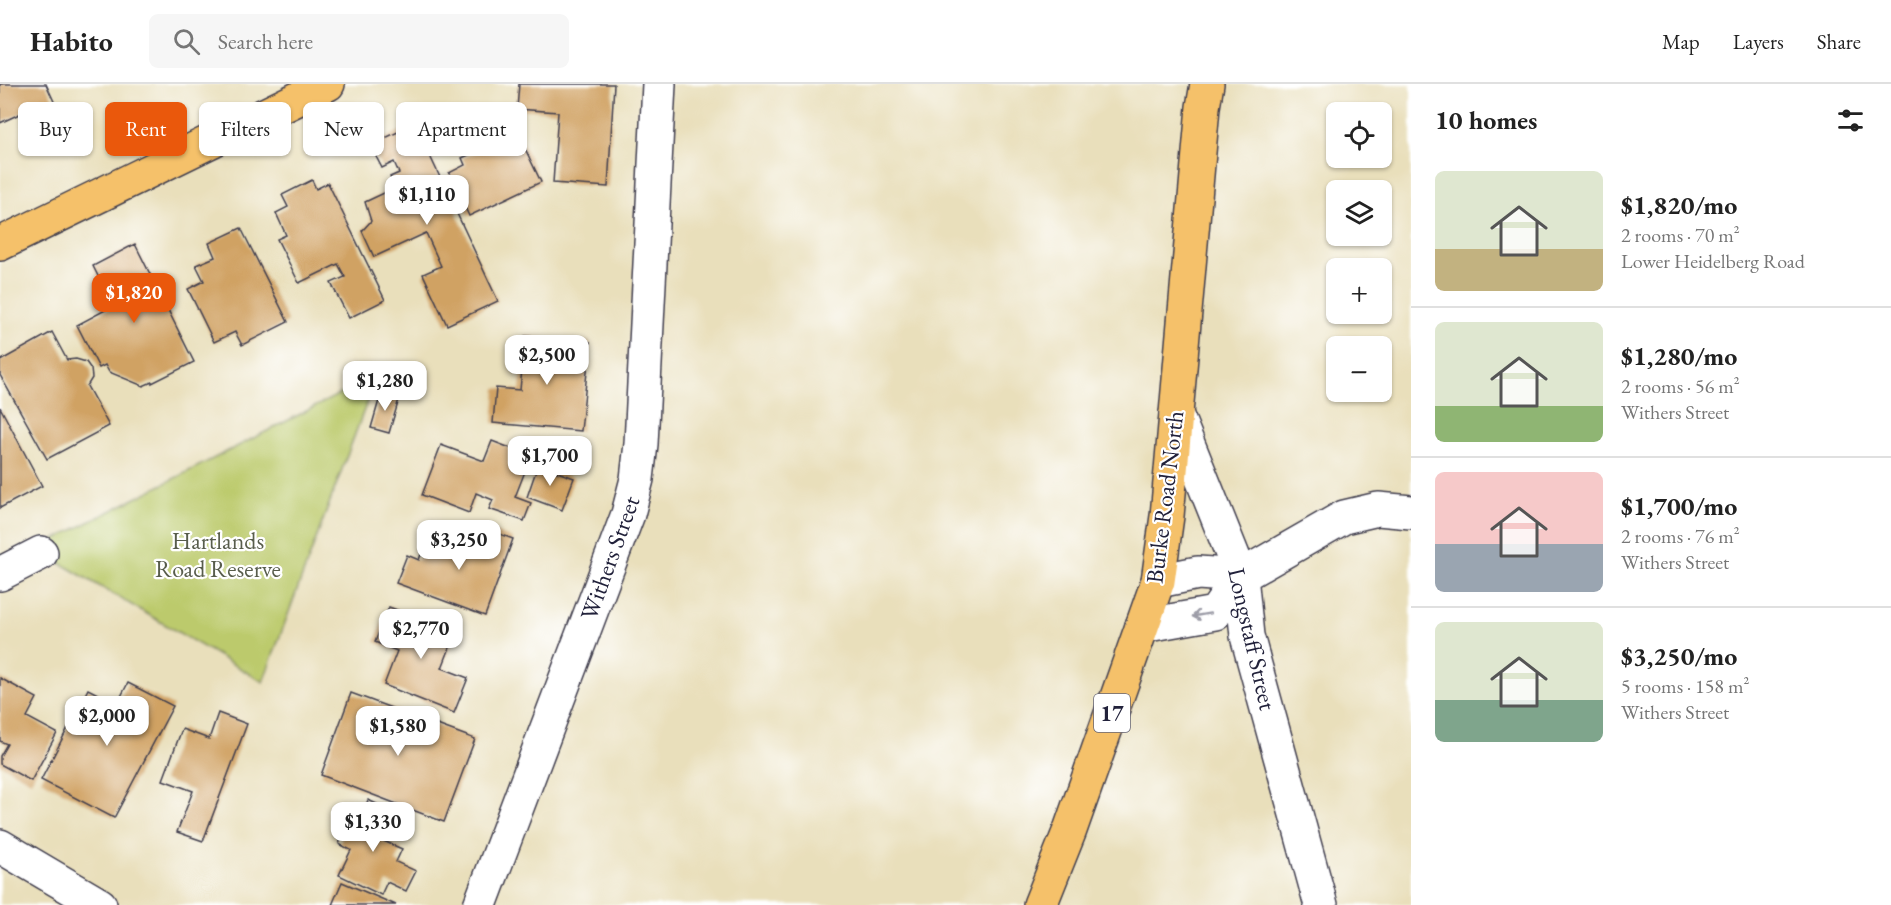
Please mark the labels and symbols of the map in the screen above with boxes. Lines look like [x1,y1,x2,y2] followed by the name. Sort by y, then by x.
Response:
[378,175,476,226] pin: $1,110
[85,273,183,324] pin: $1,820
[498,335,596,386] pin: $2,500
[336,361,434,412] pin: $1,280
[1139,409,1190,585] street label: Burke Road North
[501,436,599,487] pin: $1,700
[573,491,646,624] street label: Withers Street
[410,520,508,571] pin: $3,250
[155,525,281,584] park label: Hartlands Road Reserve
[1221,565,1284,714] street label: Longstaff Street
[372,609,470,660] pin: $2,770
[1192,610,1212,621] one-way arrow
[1094,694,1130,732] road number: 17
[58,696,156,747] pin: $2,000
[349,706,447,757] pin: $1,580
[324,802,422,853] pin: $1,330

